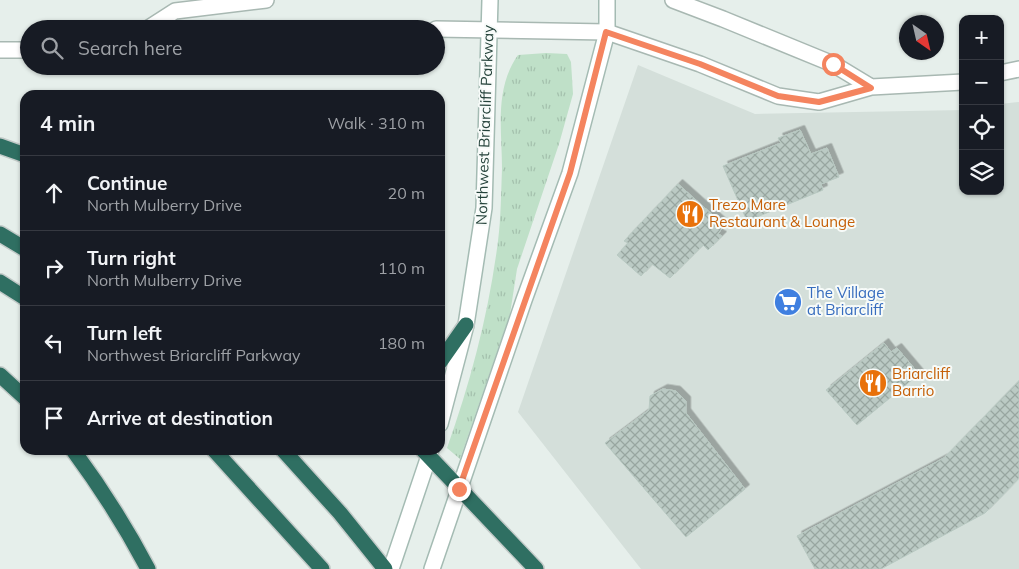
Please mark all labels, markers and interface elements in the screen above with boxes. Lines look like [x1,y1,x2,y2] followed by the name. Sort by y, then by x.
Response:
[899,15,944,60] north arrow
[959,15,1004,195] map controls
[959,15,1004,60] button: +
[20,20,445,75] search box
[472,25,497,225] street label: Northwest Briarcliff Parkway
[38,34,66,62] icon: search
[78,36,182,60] text: Search here
[822,53,845,76] route start
[959,60,1004,105] button: −
[959,105,1004,150] button: locate
[40,110,95,136] text: 4 min
[327,113,425,133] text: Walk · 310 m
[959,150,1004,195] button: layers
[87,171,167,195] text: Continue
[40,179,68,207] icon: ahead
[388,183,425,203] text: 20 m
[87,195,242,215] text: North Mulberry Drive
[709,195,855,231] place label: Trezo Mare Restaurant & Lounge
[675,199,705,229] restaurant icon: Trezo Mare Restaurant & Lounge
[87,246,176,270] text: Turn right
[40,254,68,282] icon: right
[378,258,425,278] text: 110 m
[87,270,242,290] text: North Mulberry Drive
[807,283,884,319] place label: The Village at Briarcliff
[773,287,803,317] supermarket icon: The Village at Briarcliff
[87,321,162,345] text: Turn left
[40,329,68,357] icon: left
[378,333,425,353] text: 180 m
[87,345,301,365] text: Northwest Briarcliff Parkway
[892,364,951,400] place label: Briarcliff Barrio
[858,368,888,398] restaurant icon: Briarcliff Barrio
[40,404,68,432] icon: arrive
[87,406,273,430] text: Arrive at destination
[448,478,471,501] route end

